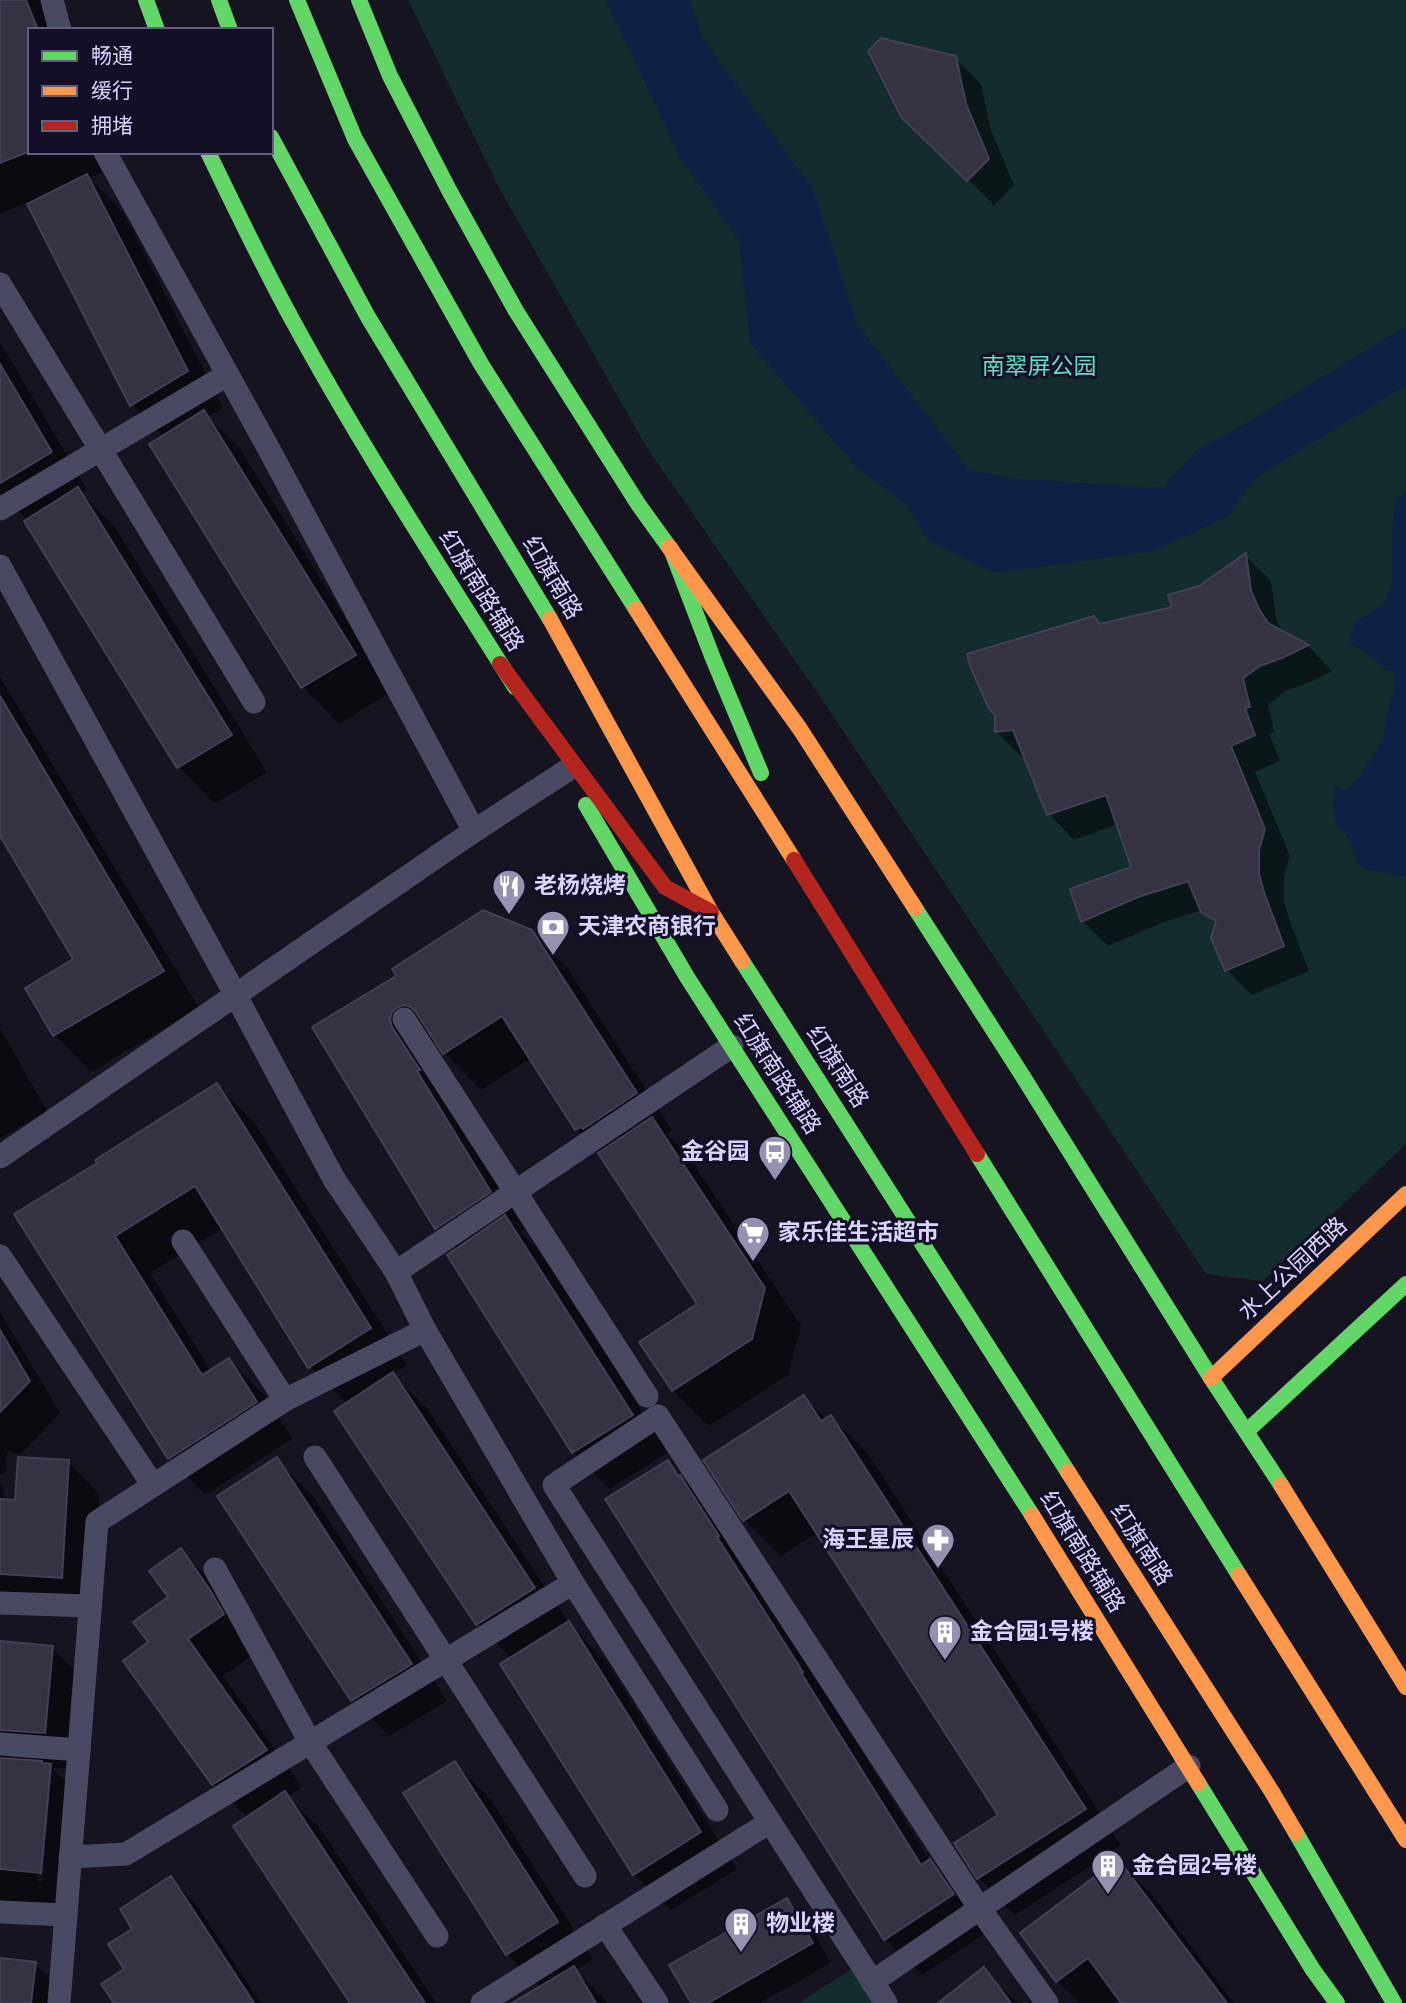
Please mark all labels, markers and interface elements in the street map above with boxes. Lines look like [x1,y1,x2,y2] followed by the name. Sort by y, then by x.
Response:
[28,28,273,154] legend
[91,44,133,69] text: 畅通
[91,79,133,104] text: 缓行
[91,114,133,139] text: 拥堵
[982,353,1097,381] park label: 南翠屏公园
[433,525,529,657] street label: 红旗南路辅路
[516,531,588,625] street label: 红旗南路
[490,867,528,916] restaurant icon: 老杨烧烤
[534,872,626,900] place label: 老杨烧烤
[534,908,572,957] bank icon: 天津农商银行
[578,913,716,941] place label: 天津农商银行
[728,1009,826,1139] street label: 红旗南路辅路
[800,1021,874,1113] street label: 红旗南路
[756,1133,794,1182] bus stop icon: 金谷园
[681,1138,750,1166] place label: 金谷园
[1233,1212,1353,1326] street label: 水上公园西路
[734,1214,772,1263] supermarket icon: 家乐佳生活超市
[778,1219,939,1247] place label: 家乐佳生活超市
[1034,1486,1130,1618] street label: 红旗南路辅路
[1104,1499,1178,1591] street label: 红旗南路
[919,1521,957,1570] pharmacy icon: 海王星辰
[822,1526,914,1554] place label: 海王星辰
[926,1613,964,1662] building icon: 金合园1号楼
[970,1618,1094,1646] place label: 金合园1号楼
[1089,1847,1127,1896] building icon: 金合园2号楼
[1132,1852,1257,1880] place label: 金合园2号楼
[722,1905,760,1954] building icon: 物业楼
[766,1910,835,1938] place label: 物业楼

